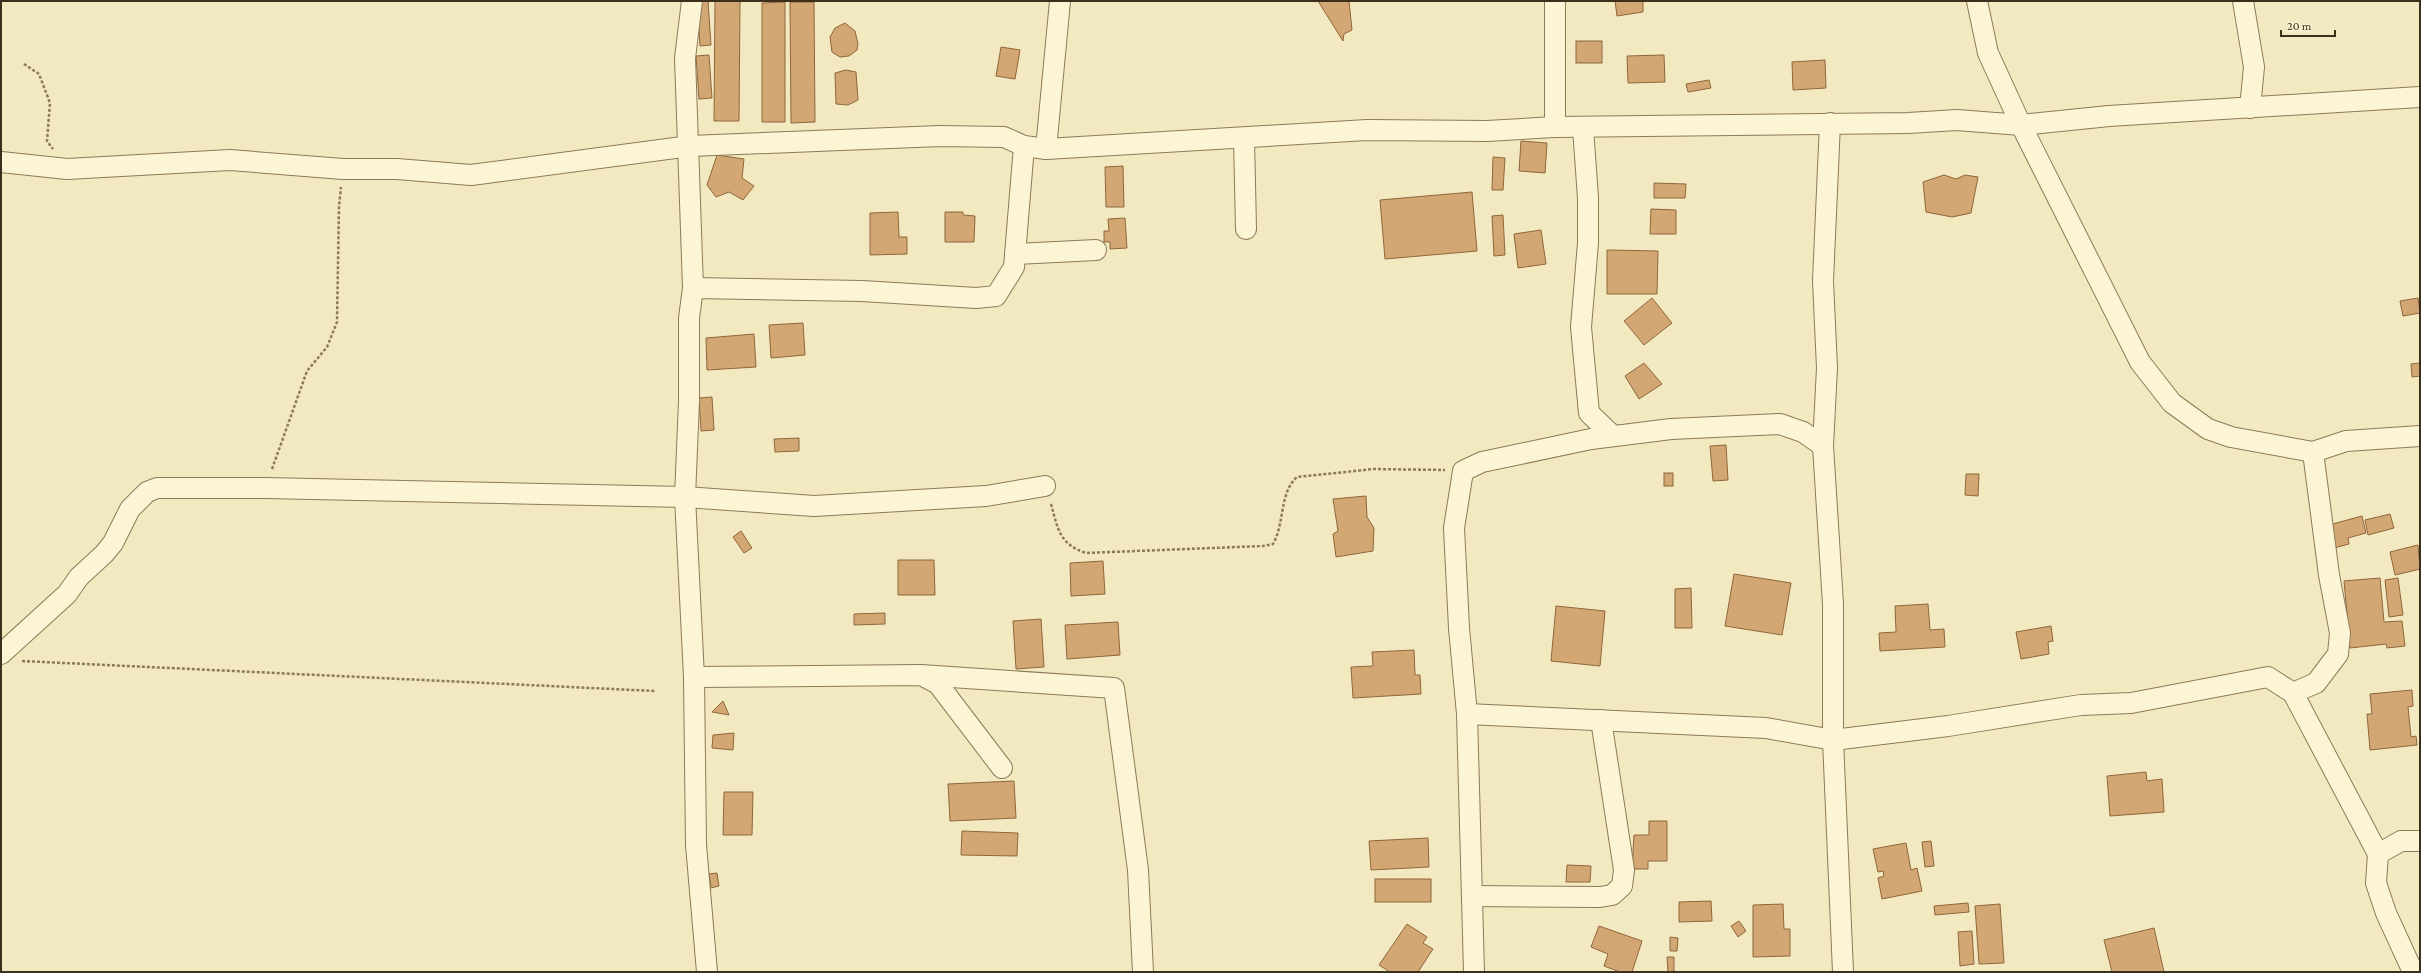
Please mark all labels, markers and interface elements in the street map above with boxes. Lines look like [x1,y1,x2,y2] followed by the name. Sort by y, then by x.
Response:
[2281,12,2335,38] scale bar
[2287,19,2312,33] text: 20 m

